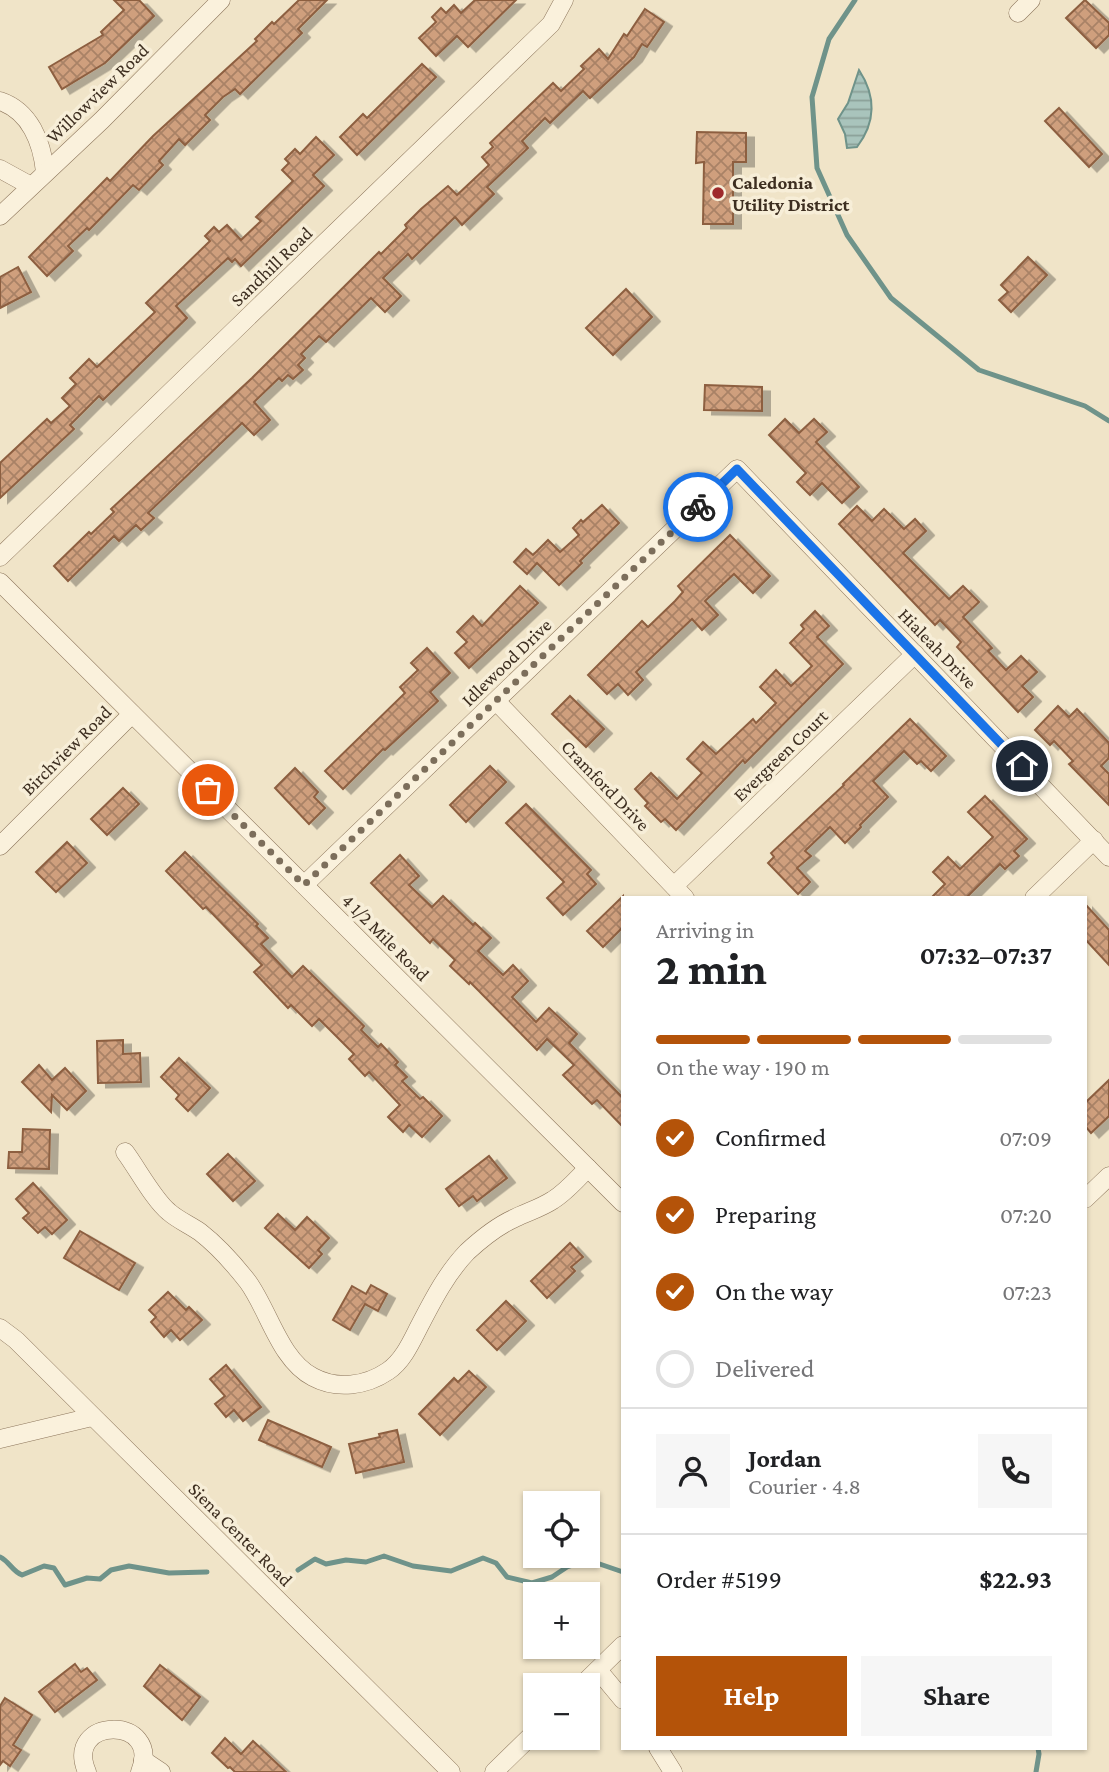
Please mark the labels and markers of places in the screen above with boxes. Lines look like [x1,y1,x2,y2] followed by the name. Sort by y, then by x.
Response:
[732,172,850,215] place label: Caledonia Utility District
[710,185,726,201] marker: Caledonia Utility District
[992,736,1052,796] pin
[178,760,238,820] pin

